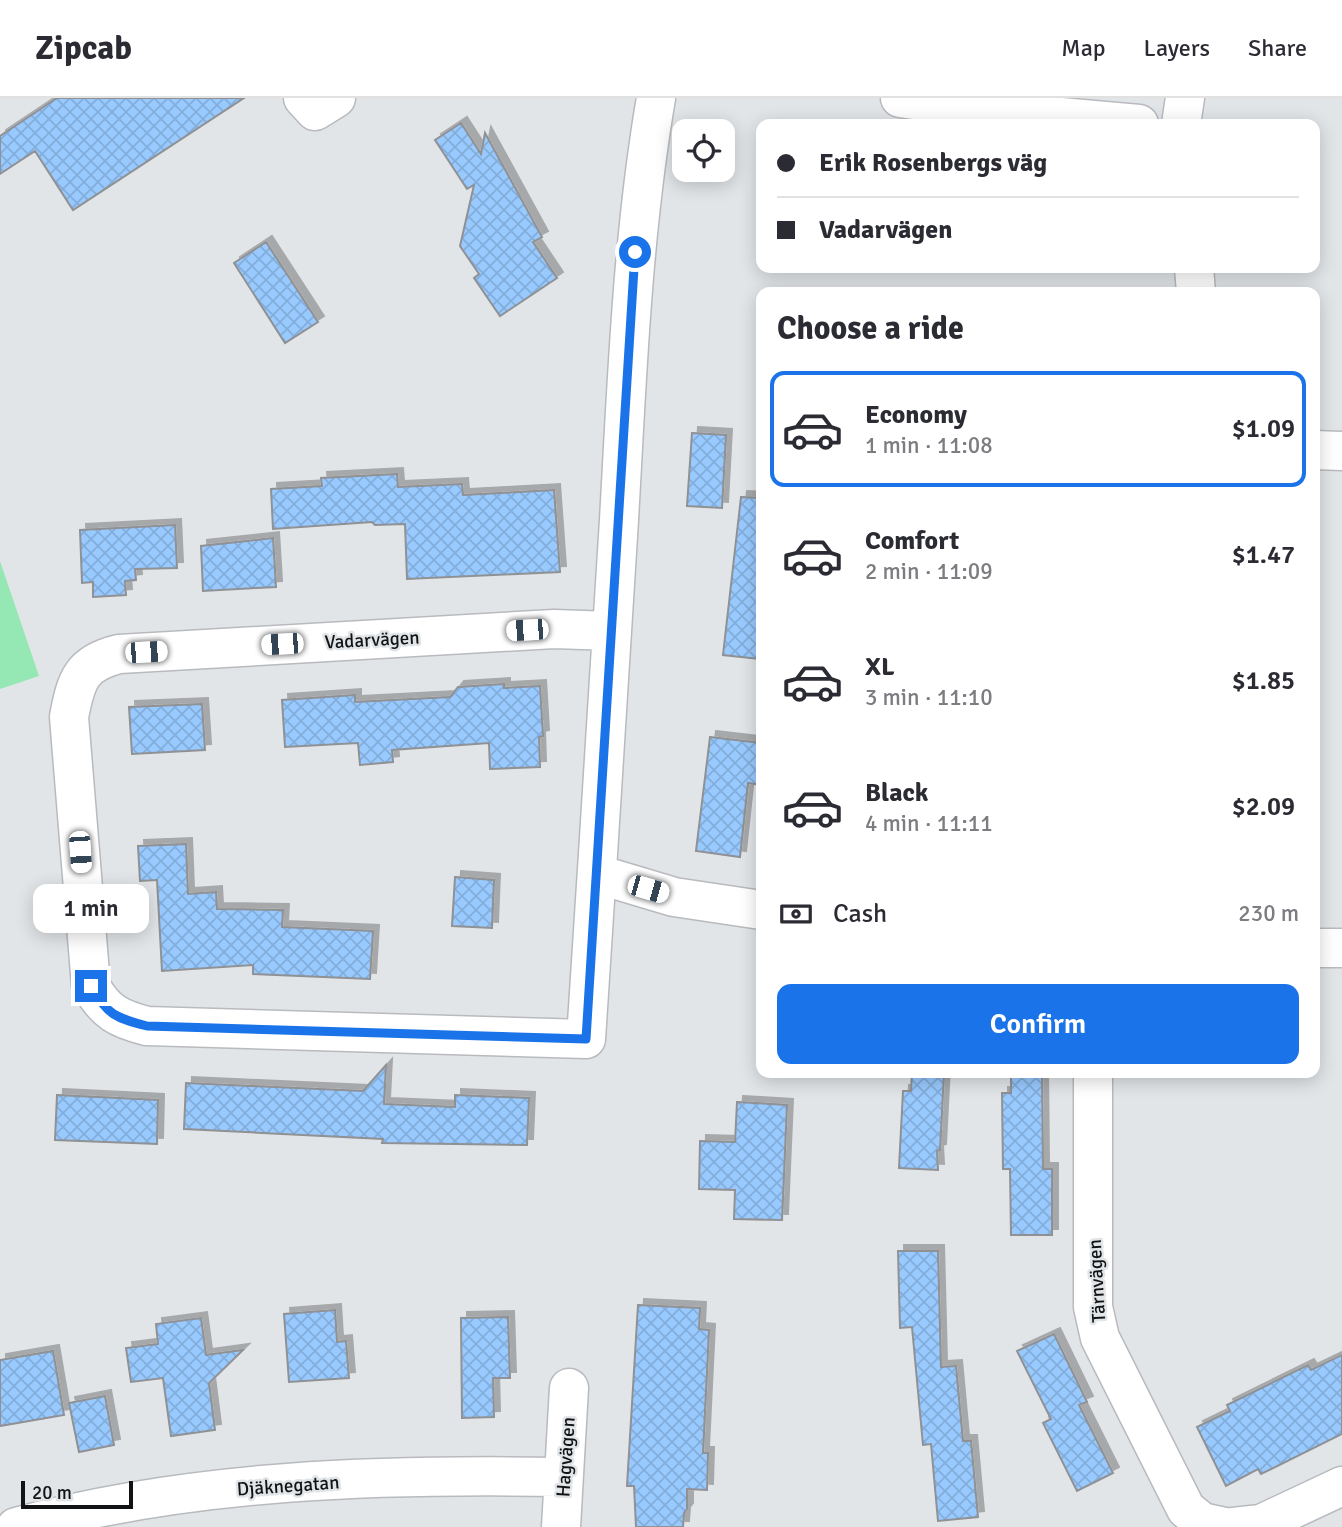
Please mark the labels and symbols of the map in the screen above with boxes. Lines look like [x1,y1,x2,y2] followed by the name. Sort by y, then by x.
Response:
[619,236,651,268] route start
[506,618,549,642] car
[324,626,420,654] street label: Vadarvägen
[261,632,304,656] car
[125,640,168,664] car
[69,830,92,874] car
[625,873,672,905] car
[33,884,149,934] callout: 1 min
[75,970,107,1002] route end
[1083,1239,1111,1323] street label: Tärnvägen
[551,1416,581,1498] street label: Hagvägen
[236,1470,340,1502] street label: Djäknegatan
[21,1478,133,1510] scale bar

